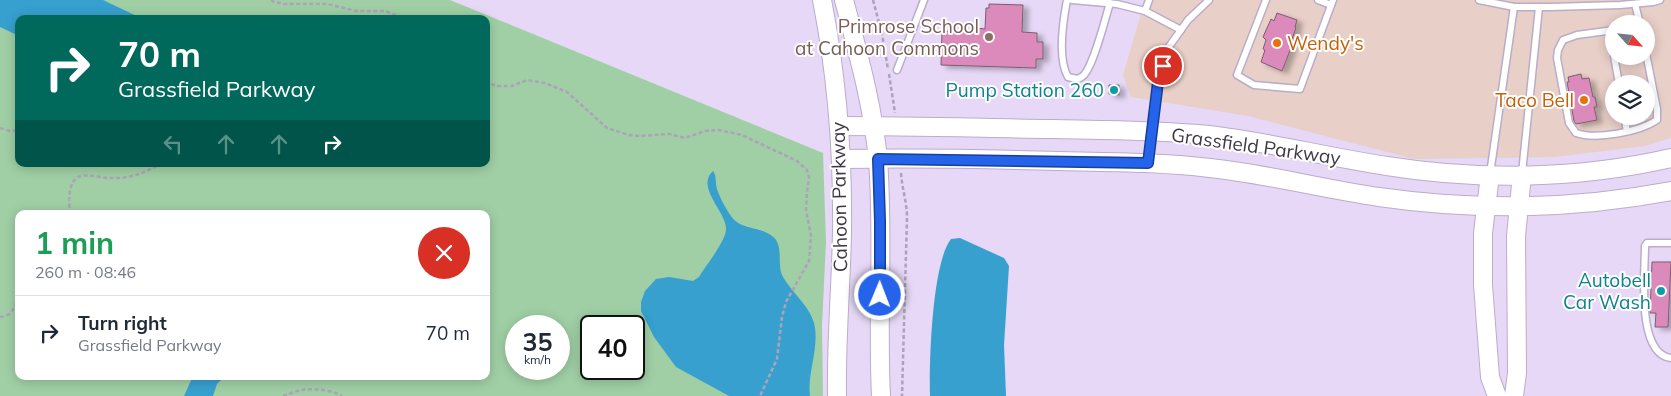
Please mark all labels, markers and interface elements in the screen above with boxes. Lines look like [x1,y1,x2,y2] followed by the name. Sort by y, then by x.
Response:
[795,14,979,60] place label: Primrose School at Cahoon Commons
[1605,15,1655,65] north arrow
[1605,15,1655,125] map controls
[983,31,995,43] marker: Primrose School at Cahoon Commons
[1287,31,1364,55] place label: Wendy's
[118,32,201,76] text: 70 m
[35,35,100,100] icon: right
[1271,37,1283,49] marker: Wendy's
[1142,45,1184,87] pin
[1149,52,1177,80] icon: arrive
[118,75,315,103] text: Grassfield Parkway
[1605,75,1655,125] button: layers
[946,78,1104,102] place label: Pump Station 260
[1108,84,1120,96] marker: Pump Station 260
[1495,88,1574,112] place label: Taco Bell
[1578,94,1590,106] marker: Taco Bell
[826,122,852,272] street label: Cahoon Parkway
[1170,122,1342,170] street label: Grassfield Parkway
[159,130,187,158] icon: left
[212,130,240,158] icon: ahead
[265,130,293,158] icon: ahead
[318,130,346,158] icon: right
[35,224,114,262] text: 1 min
[418,227,470,279] button: close
[35,262,136,282] text: 260 m · 08:46
[853,268,905,320] position arrow
[1563,268,1651,314] place label: Autobell Car Wash
[1655,285,1667,297] marker: Autobell Car Wash
[78,311,167,335] text: Turn right
[580,315,645,380] speed limit sign: 40
[35,319,63,347] icon: right
[426,321,470,345] text: 70 m
[522,326,553,357] text: 35
[78,335,222,355] text: Grassfield Parkway
[524,352,551,367] text: km/h

